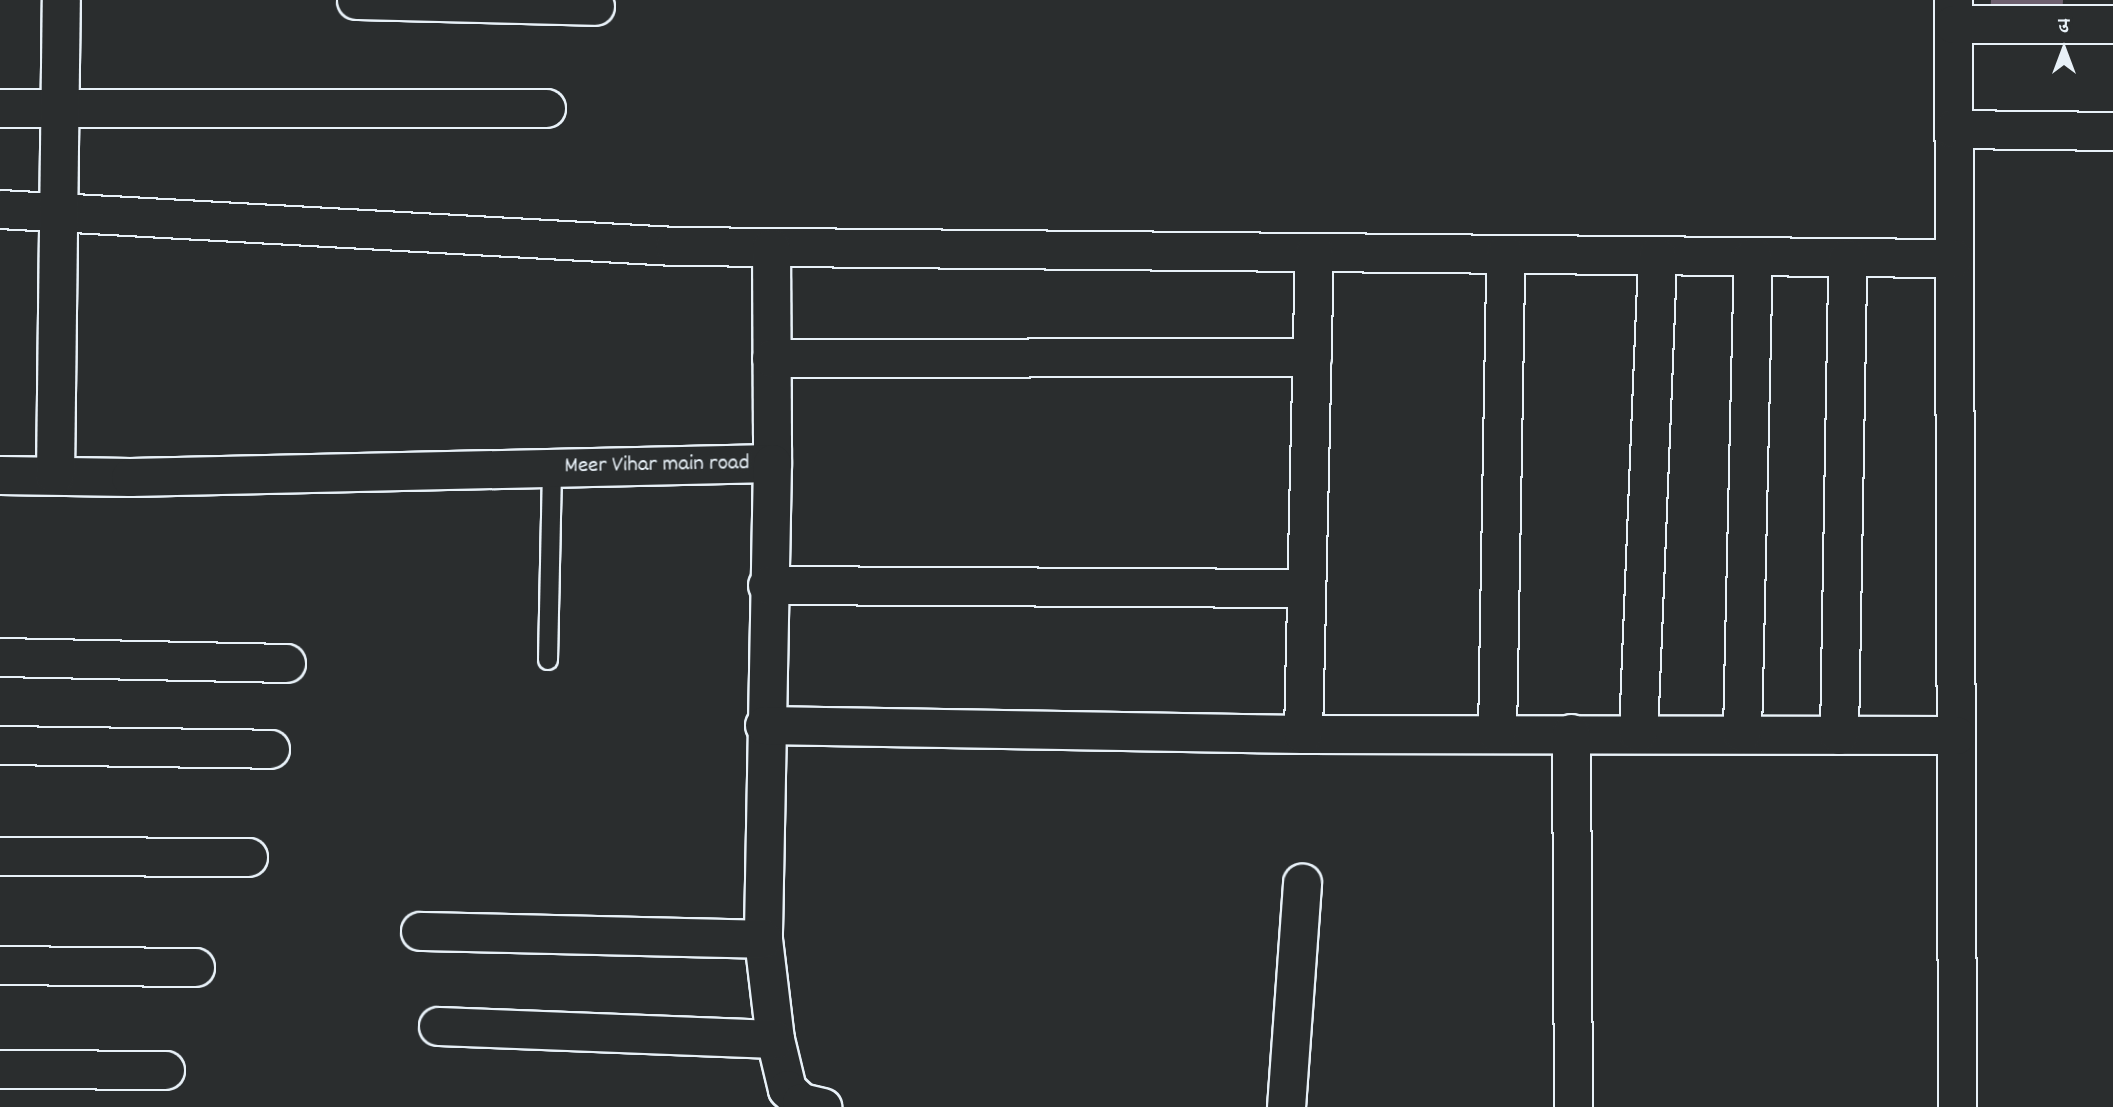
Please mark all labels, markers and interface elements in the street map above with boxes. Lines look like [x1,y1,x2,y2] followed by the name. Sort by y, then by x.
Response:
[2029,14,2099,84] north arrow
[2059,14,2069,41] text: उ
[564,451,750,481] street label: Meer Vihar main road

